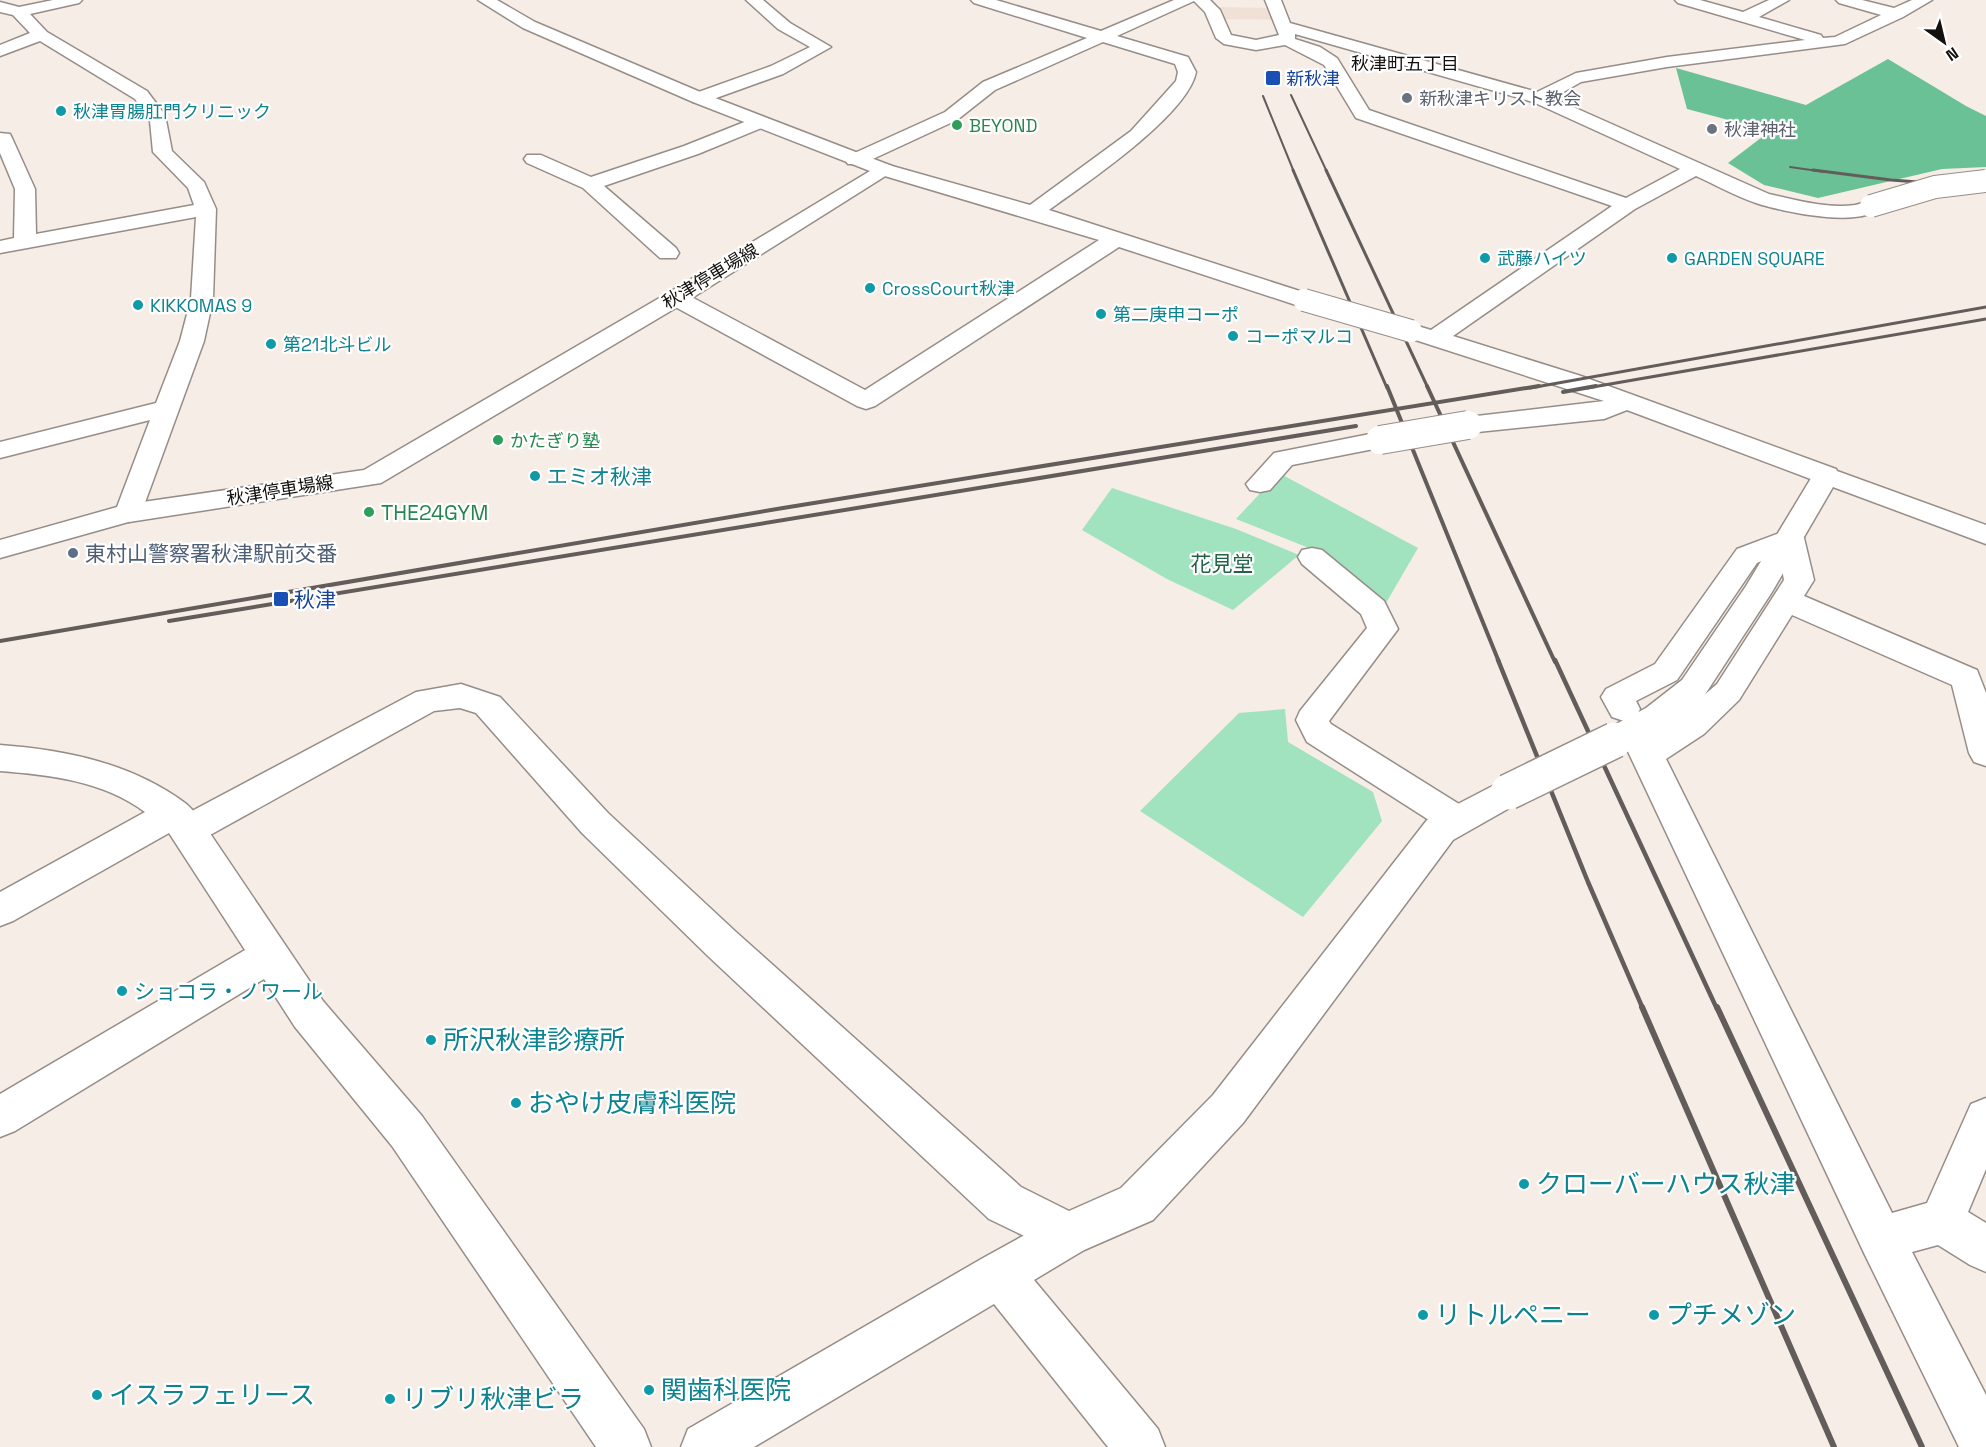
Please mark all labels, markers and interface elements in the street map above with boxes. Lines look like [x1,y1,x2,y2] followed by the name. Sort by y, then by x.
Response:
[1914,12,1974,72] north arrow
[1942,42,1962,66] text: N
[1351,52,1459,75] district label: 秋津町五丁目
[1286,67,1340,90] place label: 新秋津
[1264,69,1282,87] marker: 新秋津
[1419,87,1581,110] place label: 新秋津キリスト教会
[1400,91,1414,105] marker: 新秋津キリスト教会
[73,100,271,123] place label: 秋津胃腸肛門クリニック
[54,104,68,118] marker: 秋津胃腸肛門クリニック
[969,114,1037,137] place label: BEYOND
[950,118,964,132] marker: BEYOND
[1724,118,1796,141] place label: 秋津神社
[1705,122,1719,136] marker: 秋津神社
[658,238,762,314] street label: 秋津停車場線
[1497,247,1587,270] place label: 武藤ハイツ
[1684,247,1825,270] place label: GARDEN SQUARE
[1478,251,1492,265] marker: 武藤ハイツ
[1665,251,1679,265] marker: GARDEN SQUARE
[882,277,1015,300] place label: CrossCourt秋津
[863,281,877,295] marker: CrossCourt秋津
[150,294,252,317] place label: KIKKOMAS 9
[131,298,145,312] marker: KIKKOMAS 9
[1113,303,1239,326] place label: 第二庚申コーポ
[1094,307,1108,321] marker: 第二庚申コーポ
[1245,325,1353,348] place label: コーポマルコ
[1226,329,1240,343] marker: コーポマルコ
[283,333,391,356] place label: 第21北斗ビル
[264,337,278,351] marker: 第21北斗ビル
[510,429,600,452] place label: かたぎり塾
[491,433,505,447] marker: かたぎり塾
[547,463,652,490] place label: エミオ秋津
[528,469,542,483] marker: エミオ秋津
[225,470,335,510] street label: 秋津停車場線
[381,499,488,526] place label: THE24GYM
[362,505,376,519] marker: THE24GYM
[85,540,337,567] place label: 東村山警察署秋津駅前交番
[66,546,80,560] marker: 東村山警察署秋津駅前交番
[1191,550,1254,577] park label: 花見堂
[294,586,336,613] place label: 秋津
[272,590,290,608] marker: 秋津
[134,978,323,1005] place label: ショコラ・ノワール
[115,984,129,998] marker: ショコラ・ノワール
[443,1023,625,1057] place label: 所沢秋津診療所
[424,1033,438,1047] marker: 所沢秋津診療所
[528,1086,736,1120] place label: おやけ皮膚科医院
[509,1096,523,1110] marker: おやけ皮膚科医院
[1536,1167,1795,1201] place label: クローバーハウス秋津
[1517,1177,1531,1191] marker: クローバーハウス秋津
[1435,1298,1591,1332] place label: リトルペニー
[1666,1298,1796,1332] place label: プチメゾン
[1416,1308,1430,1322] marker: リトルペニー
[1647,1308,1661,1322] marker: プチメゾン
[661,1373,791,1407] place label: 関歯科医院
[109,1378,315,1412] place label: イスラフェリース
[402,1382,584,1416] place label: リブリ秋津ビラ
[642,1383,656,1397] marker: 関歯科医院
[90,1388,104,1402] marker: イスラフェリース
[383,1392,397,1406] marker: リブリ秋津ビラ

